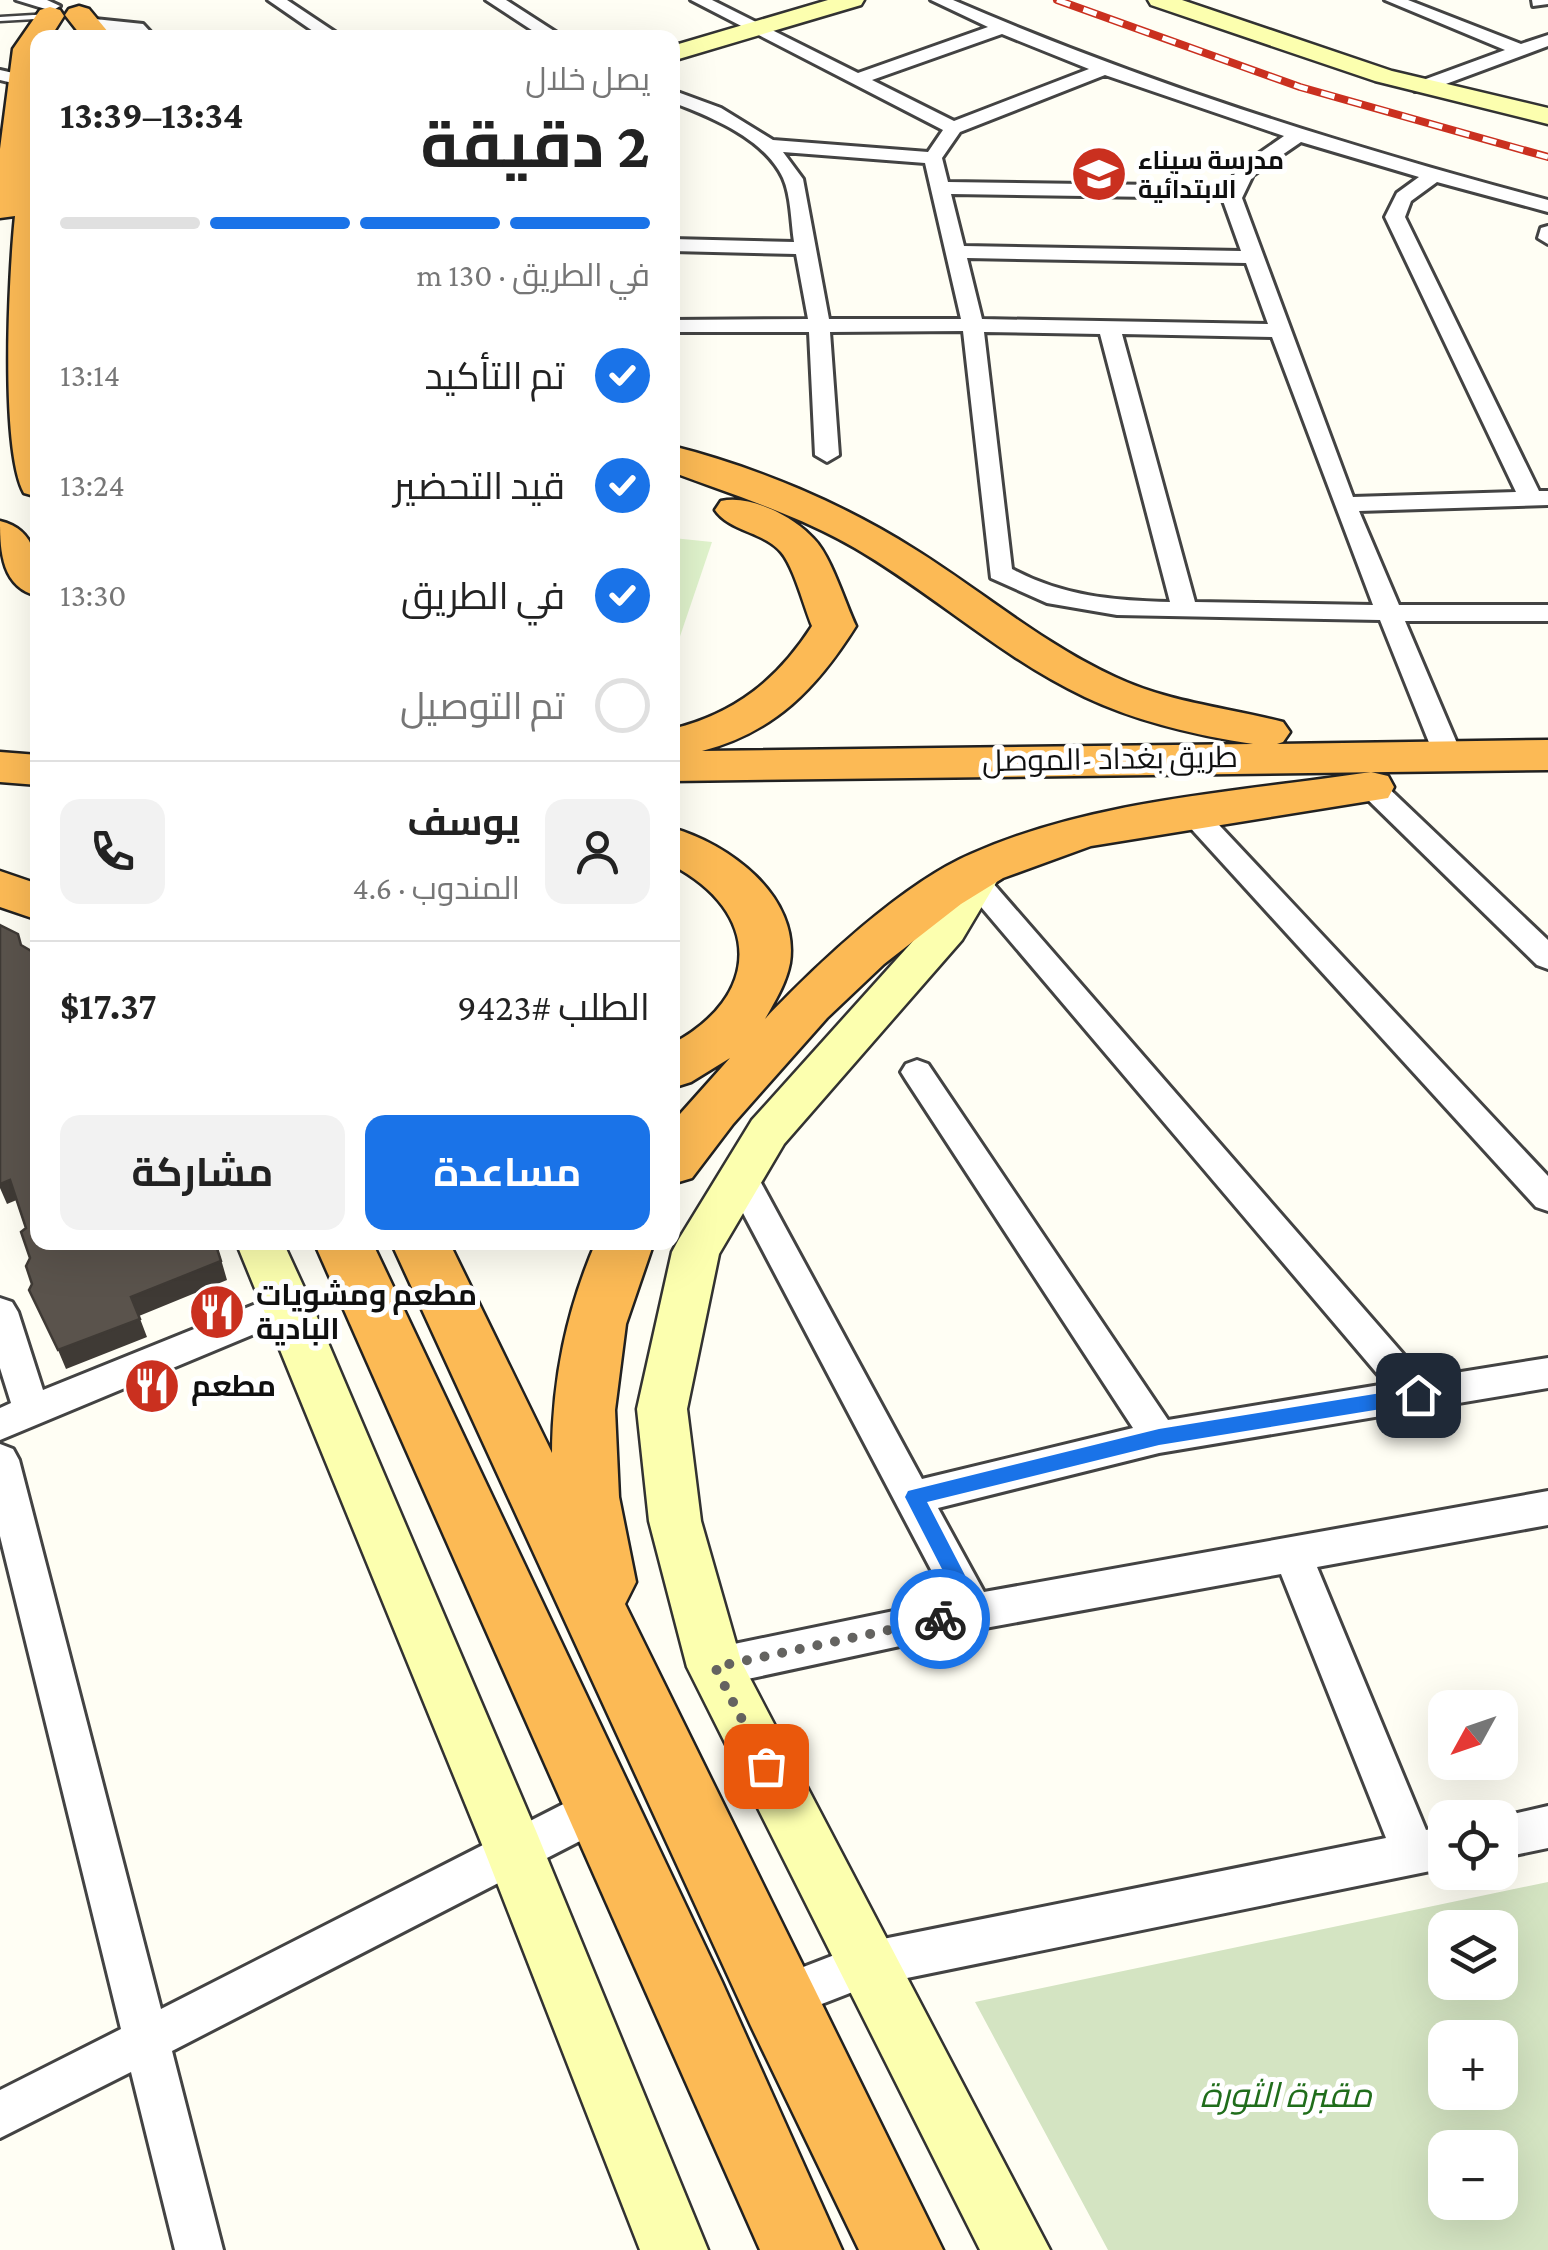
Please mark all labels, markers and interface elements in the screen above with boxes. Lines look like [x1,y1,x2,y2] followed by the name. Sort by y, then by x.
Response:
[525,61,650,97] text: يصل خلال
[60,94,244,136] text: 13:34–13:39
[421,109,650,181] text: 2 دقيقة
[1069,144,1129,204] school or university icon: مدرسة سيناء الابتدائية
[1138,147,1284,203] place label: مدرسة سيناء الابتدائية
[417,257,650,293] text: في الطريق · 130 m
[595,348,650,403] icon: check
[424,355,565,397] text: تم التأكيد
[60,357,120,393] text: 13:14
[595,458,650,513] icon: check
[394,465,565,507] text: قيد التحضير
[60,467,125,503] text: 13:24
[595,568,650,623] icon: check
[401,575,565,617] text: في الطريق
[60,577,126,613] text: 13:30
[400,685,565,727] text: تم التوصيل
[982,740,1238,779] street label: طريق بغداد -الموصل
[60,799,165,904] button: phone
[545,799,650,904] button: person
[407,801,520,843] text: يوسف
[352,870,520,906] text: المندوب · 4.6
[60,985,157,1027] text: $17.37
[457,986,650,1028] text: الطلب #9423
[60,1115,345,1230] button: مشاركة
[365,1115,650,1230] button: مساعدة
[256,1278,477,1346] place label: مطعم ومشويات البادية
[187,1282,247,1342] restaurant icon: مطعم ومشويات البادية
[1376,1353,1461,1438] pin
[122,1356,182,1416] restaurant icon: مطعم
[1391,1368,1446,1423] icon: home
[191,1369,276,1406] place label: مطعم
[890,1569,990,1669] courier
[913,1592,968,1647] icon: bike
[1428,1690,1518,1780] north arrow
[1428,1690,1518,2220] map controls
[724,1724,809,1809] pin
[739,1739,794,1794] icon: bag
[1428,1800,1518,1890] button: locate
[1428,1910,1518,2000] button: layers
[1428,2020,1518,2110] button: +
[1200,2076,1372,2115] park label: مقبرة الثورة
[1428,2130,1518,2220] button: −

